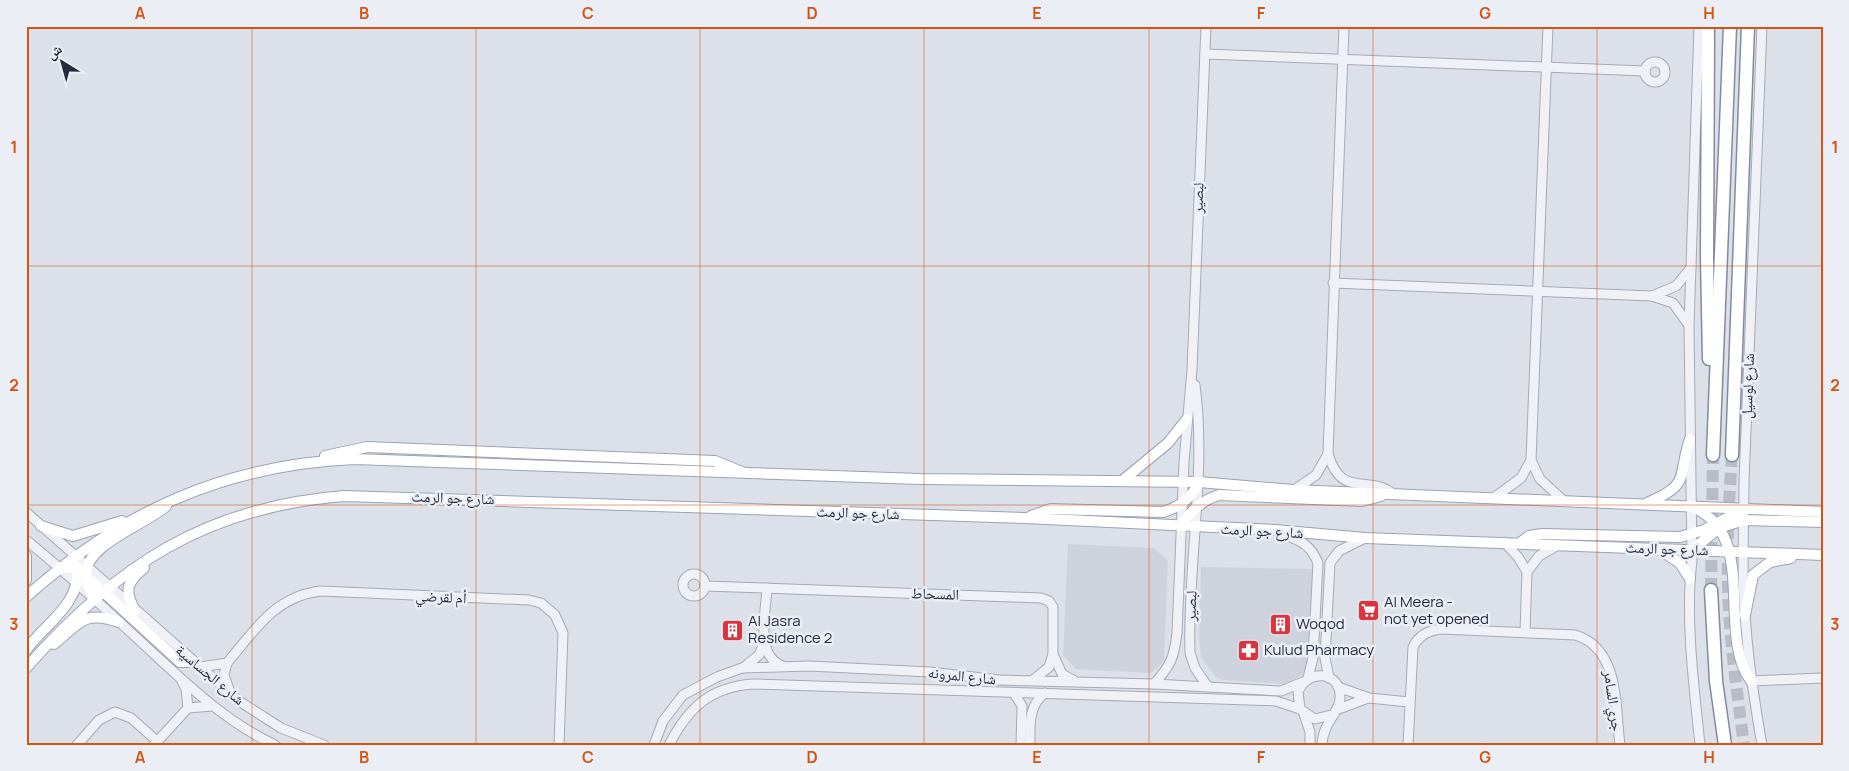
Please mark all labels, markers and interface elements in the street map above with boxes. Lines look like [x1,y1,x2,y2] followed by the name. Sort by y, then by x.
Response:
[135,2,146,24] text: A
[359,2,369,24] text: B
[582,2,594,24] text: C
[806,2,818,24] text: D
[1032,2,1042,24] text: E
[1257,2,1266,24] text: F
[1479,2,1491,24] text: G
[1703,2,1715,24] text: H
[38,38,88,88] north arrow
[42,39,66,63] text: ش
[10,136,18,158] text: 1
[1831,136,1839,158] text: 1
[1186,182,1209,215] street label: لبصير
[1736,353,1759,419] street label: شارع لوسيل
[9,374,19,396] text: 2
[1830,374,1840,396] text: 2
[411,486,495,509] street label: شارع جو الرمث
[816,501,900,524] street label: شارع جو الرمث
[1220,518,1304,543] street label: شارع جو الرمث
[1625,537,1709,560] street label: شارع جو الرمث
[911,582,959,605] street label: المسحاط
[415,585,467,610] street label: أم لقرضي
[1179,590,1202,623] street label: لبصير
[1384,591,1489,629] place label: Al Meera - not yet opened
[1356,599,1380,623] supermarket icon: Al Meera - not yet opened
[748,610,832,648] place label: Al Jasra Residence 2
[1268,612,1292,636] building icon: Woqod
[9,613,19,635] text: 3
[1296,613,1345,634] place label: Woqod
[1830,613,1840,635] text: 3
[720,618,744,642] building icon: Al Jasra Residence 2
[1236,638,1260,662] pharmacy icon: Kulud Pharmacy
[1264,639,1374,660] place label: Kulud Pharmacy
[171,640,249,710] street label: شارع الجساسية
[927,661,997,690] street label: شارع المرونه
[1597,668,1628,733] street label: جري السامر
[135,746,146,768] text: A
[359,746,369,768] text: B
[582,746,594,768] text: C
[806,746,818,768] text: D
[1032,746,1042,768] text: E
[1257,746,1266,768] text: F
[1479,746,1491,768] text: G
[1703,746,1715,768] text: H

